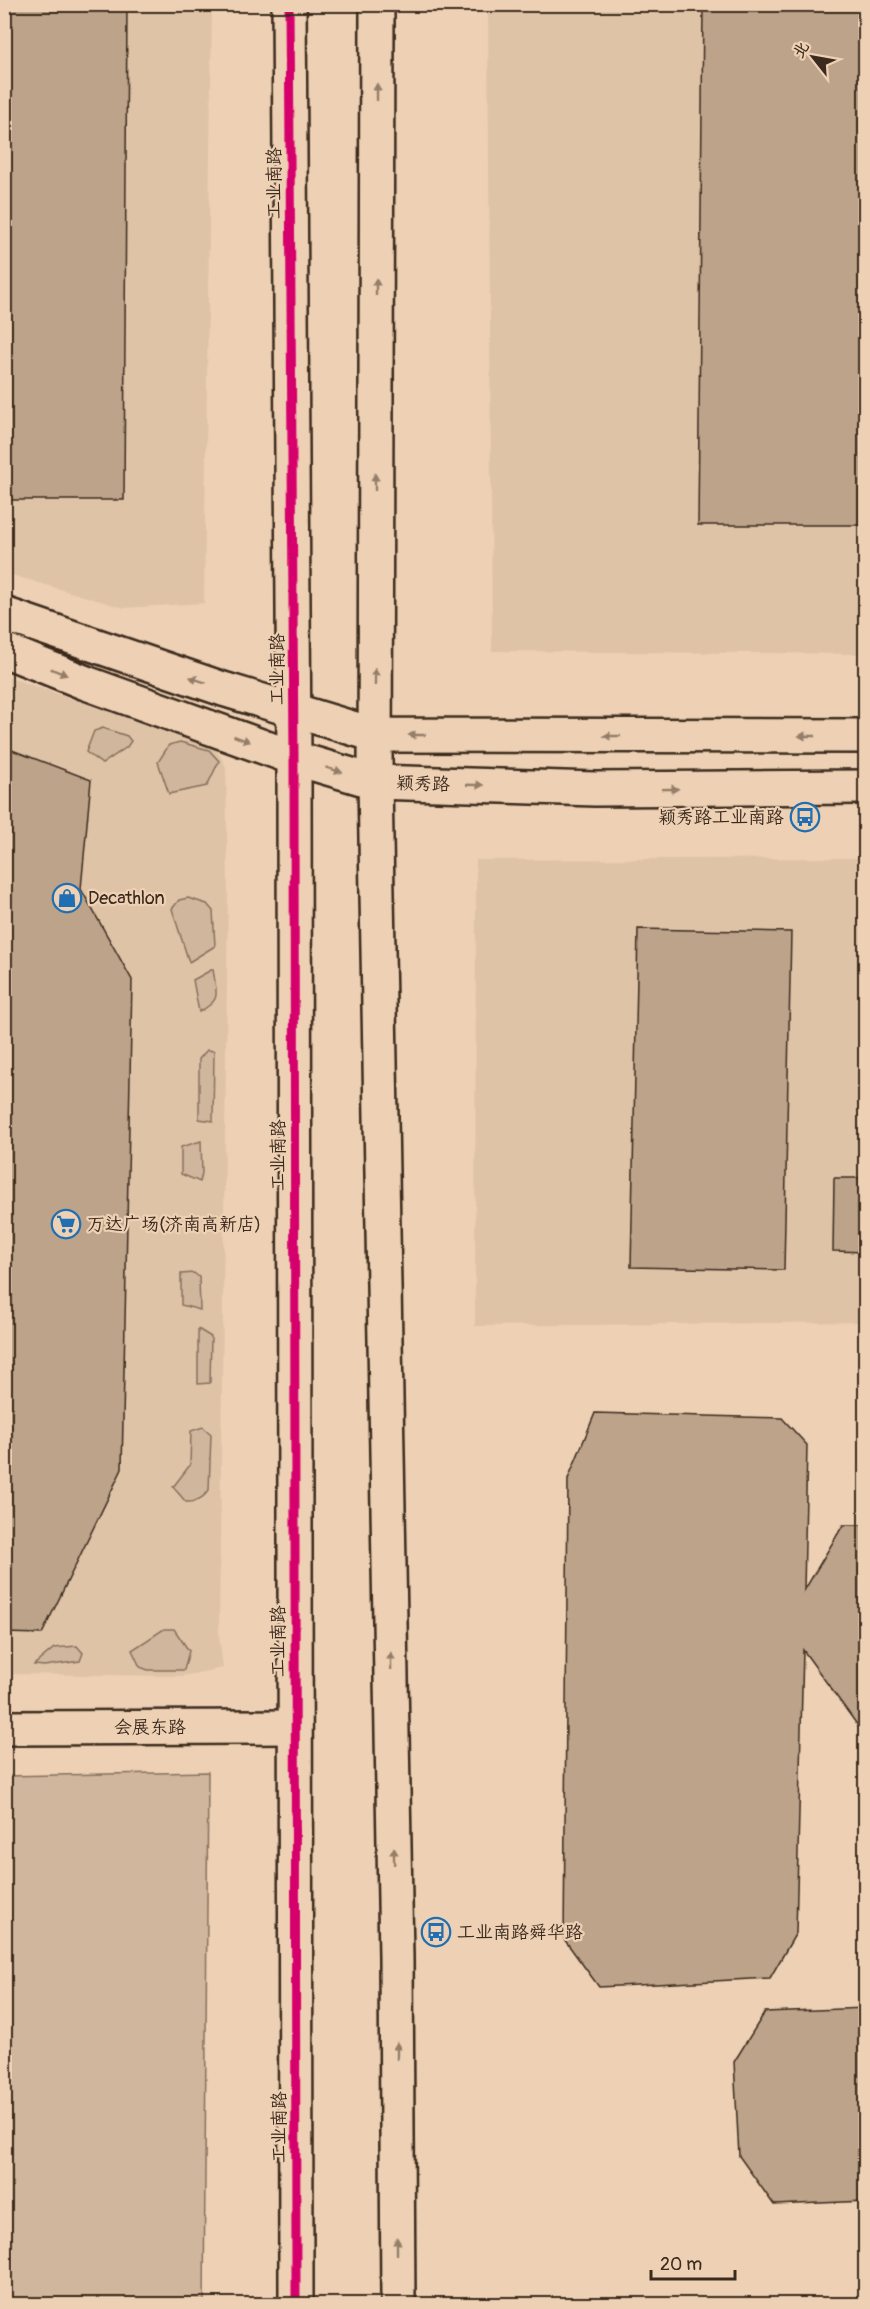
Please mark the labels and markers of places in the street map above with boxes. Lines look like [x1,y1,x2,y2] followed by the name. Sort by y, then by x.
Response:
[789,801,821,833] bus stop icon: 颖秀路工业南路
[658,806,784,829] place label: 颖秀路工业南路
[51,882,83,914] shop icon: Decathlon
[88,887,165,910] place label: Decathlon
[50,1208,82,1240] supermarket icon: 万达广场(济南高新店)
[87,1213,261,1236] place label: 万达广场(济南高新店)
[420,1916,452,1948] bus stop icon: 工业南路舜华路
[457,1921,583,1944] place label: 工业南路舜华路

